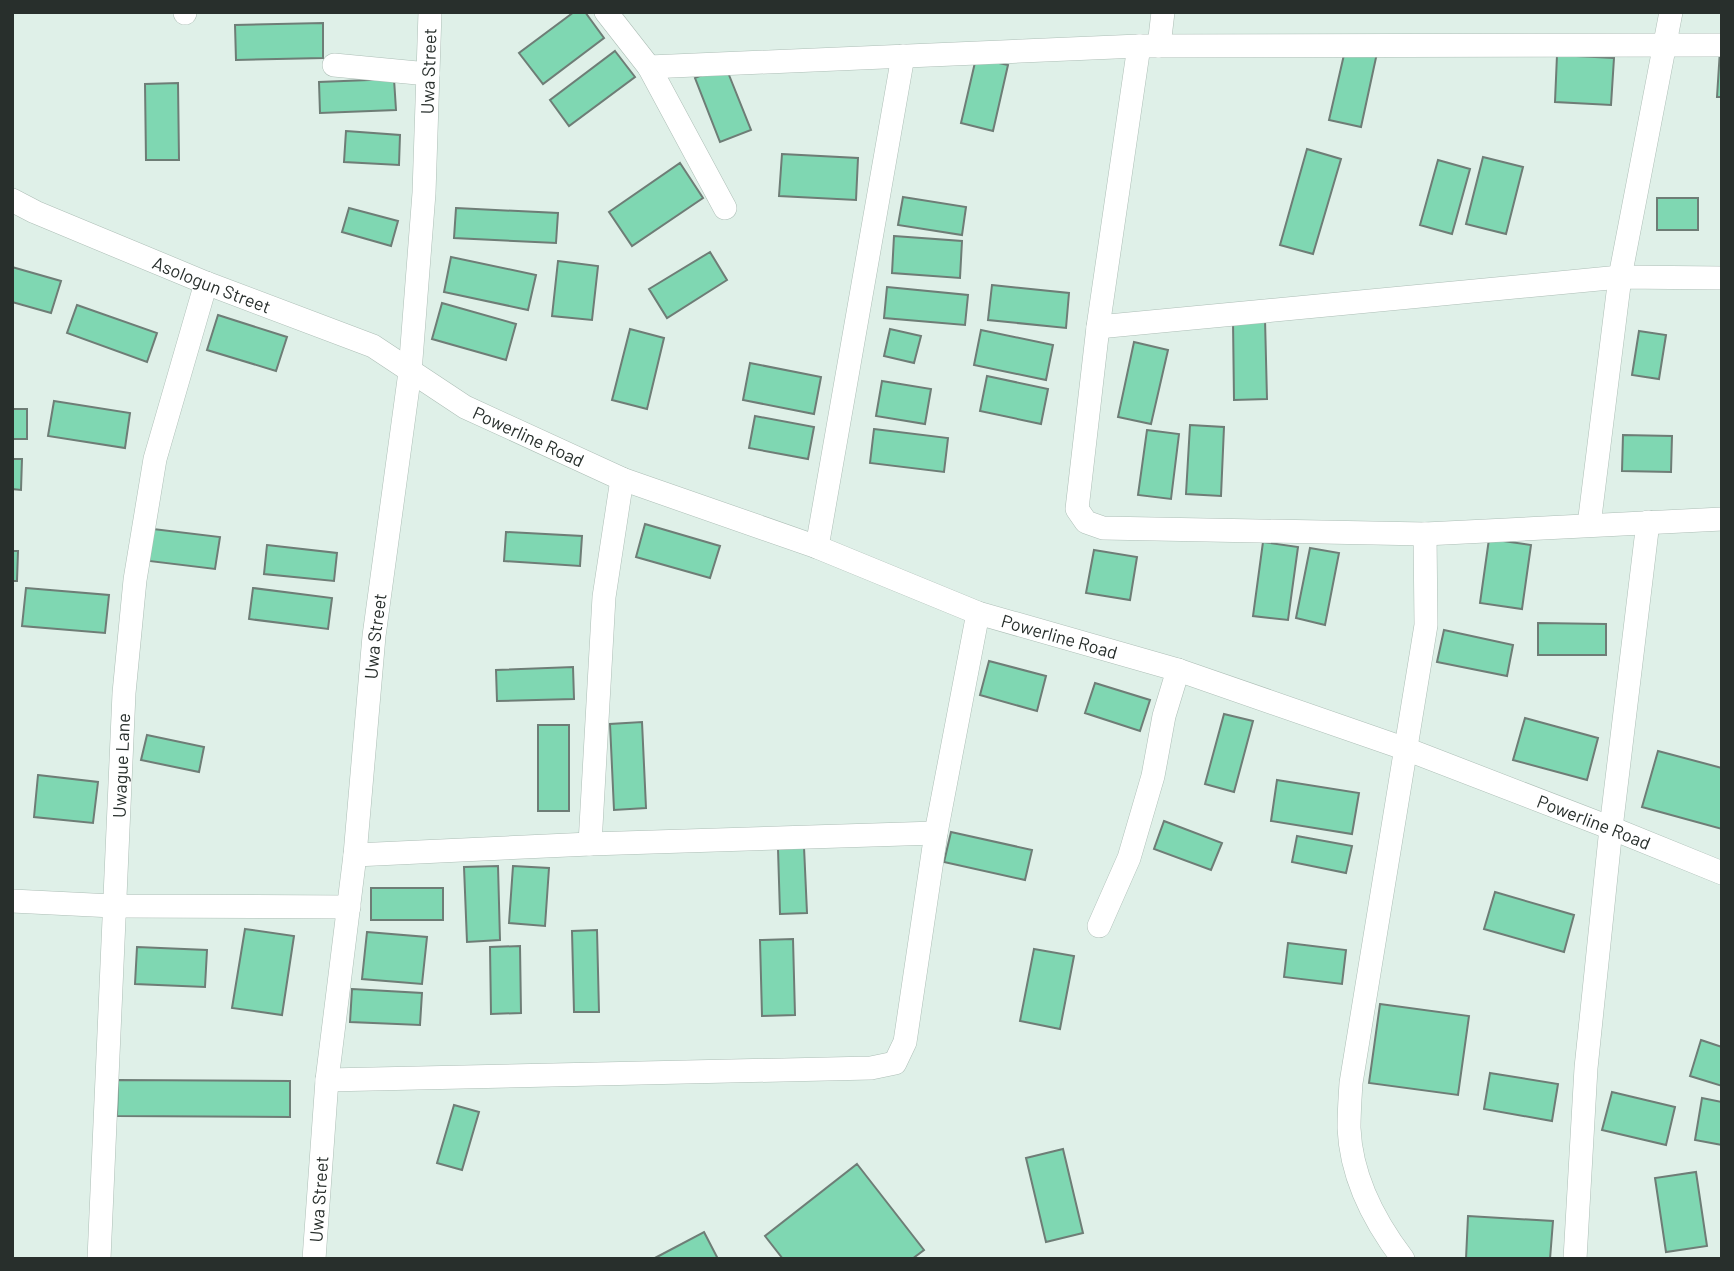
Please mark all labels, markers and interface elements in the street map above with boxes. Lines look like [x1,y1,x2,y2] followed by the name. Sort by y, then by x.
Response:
[416,28,440,115] street label: Uwa Street
[149,251,274,317] street label: Asologun Street
[470,401,588,471] street label: Powerline Road
[359,592,391,680] street label: Uwa Street
[999,609,1120,663] street label: Powerline Road
[107,713,134,818] street label: Uwague Lane
[1534,790,1654,854] street label: Powerline Road
[304,1155,332,1243] street label: Uwa Street

